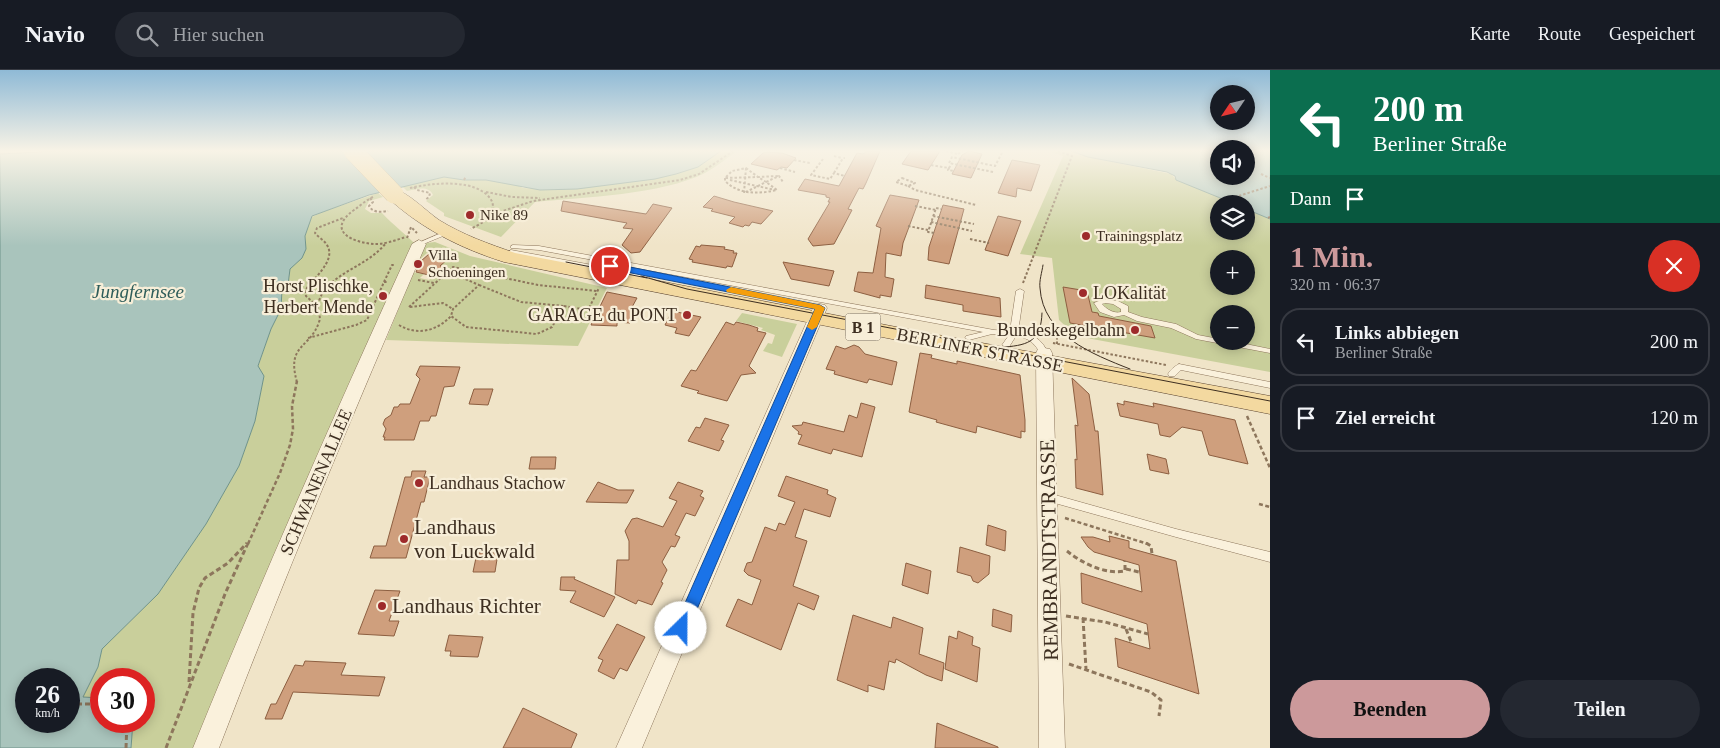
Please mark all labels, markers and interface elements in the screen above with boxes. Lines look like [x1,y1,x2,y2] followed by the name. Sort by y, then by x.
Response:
[115,12,465,57] search box
[25,21,85,47] text: Navio
[133,21,161,49] icon: search
[173,24,264,45] text: Hier suchen
[1470,24,1510,44] text: Karte
[1538,24,1581,44] text: Route
[1609,24,1695,44] text: Gespeichert
[1210,85,1255,130] north arrow
[1210,85,1255,350] map controls
[1290,90,1355,155] icon: left
[1373,90,1463,129] text: 200 m
[1373,131,1507,156] text: Berliner Straße
[1210,140,1255,185] button: sound
[1341,185,1369,213] icon: arrive
[1290,188,1331,209] text: Dann
[1210,195,1255,240] button: layers
[480,207,528,223] place label: Nike 89
[464,209,476,221] marker: Nike 89
[1096,228,1182,244] place label: Trainingsplatz
[1080,230,1092,242] marker: Trainingsplatz
[1290,240,1373,273] text: 1 Min.
[1648,240,1700,292] button: close
[589,245,631,287] pin
[428,247,506,280] place label: Villa Schoeningen
[1210,250,1255,295] button: +
[596,252,624,280] icon: arrive
[412,258,424,270] marker: Villa Schoeningen
[263,276,373,317] place label: Horst Plischke, Herbert Mende
[1290,276,1380,293] text: 320 m · 06:37
[92,281,184,302] water label: Jungfernsee
[1093,283,1166,303] place label: LOKalität
[1077,287,1089,299] marker: LOKalität
[377,290,389,302] marker: Horst Plischke, Herbert Mende
[528,305,677,325] place label: GARAGE du PONT
[1210,305,1255,350] button: −
[681,309,693,321] marker: GARAGE du PONT
[846,313,880,340] road number: B 1
[997,320,1125,340] place label: Bundeskegelbahn
[1335,322,1459,343] text: Links abbiegen
[895,324,1065,376] street label: BERLINER STRASSE
[1129,324,1141,336] marker: Bundeskegelbahn
[1292,328,1320,356] icon: left
[1650,331,1698,352] text: 200 m
[1335,344,1432,361] text: Berliner Straße
[1292,404,1320,432] icon: arrive
[276,406,356,558] street label: SCHWANENALLEE
[1335,407,1435,428] text: Ziel erreicht
[1650,407,1698,428] text: 120 m
[1035,439,1063,661] street label: REMBRANDTSTRASSE
[429,473,565,493] place label: Landhaus Stachow
[413,477,425,489] marker: Landhaus Stachow
[414,515,535,563] place label: Landhaus von Luckwald
[398,533,410,545] marker: Landhaus von Luckwald
[392,594,541,618] place label: Landhaus Richter
[376,600,388,612] marker: Landhaus Richter
[654,601,706,653] position arrow
[90,668,155,733] speed limit sign: 30
[1290,680,1490,738] button: Beenden
[1500,680,1700,738] button: Teilen
[35,681,60,708] text: 26
[35,706,60,720] text: km/h

